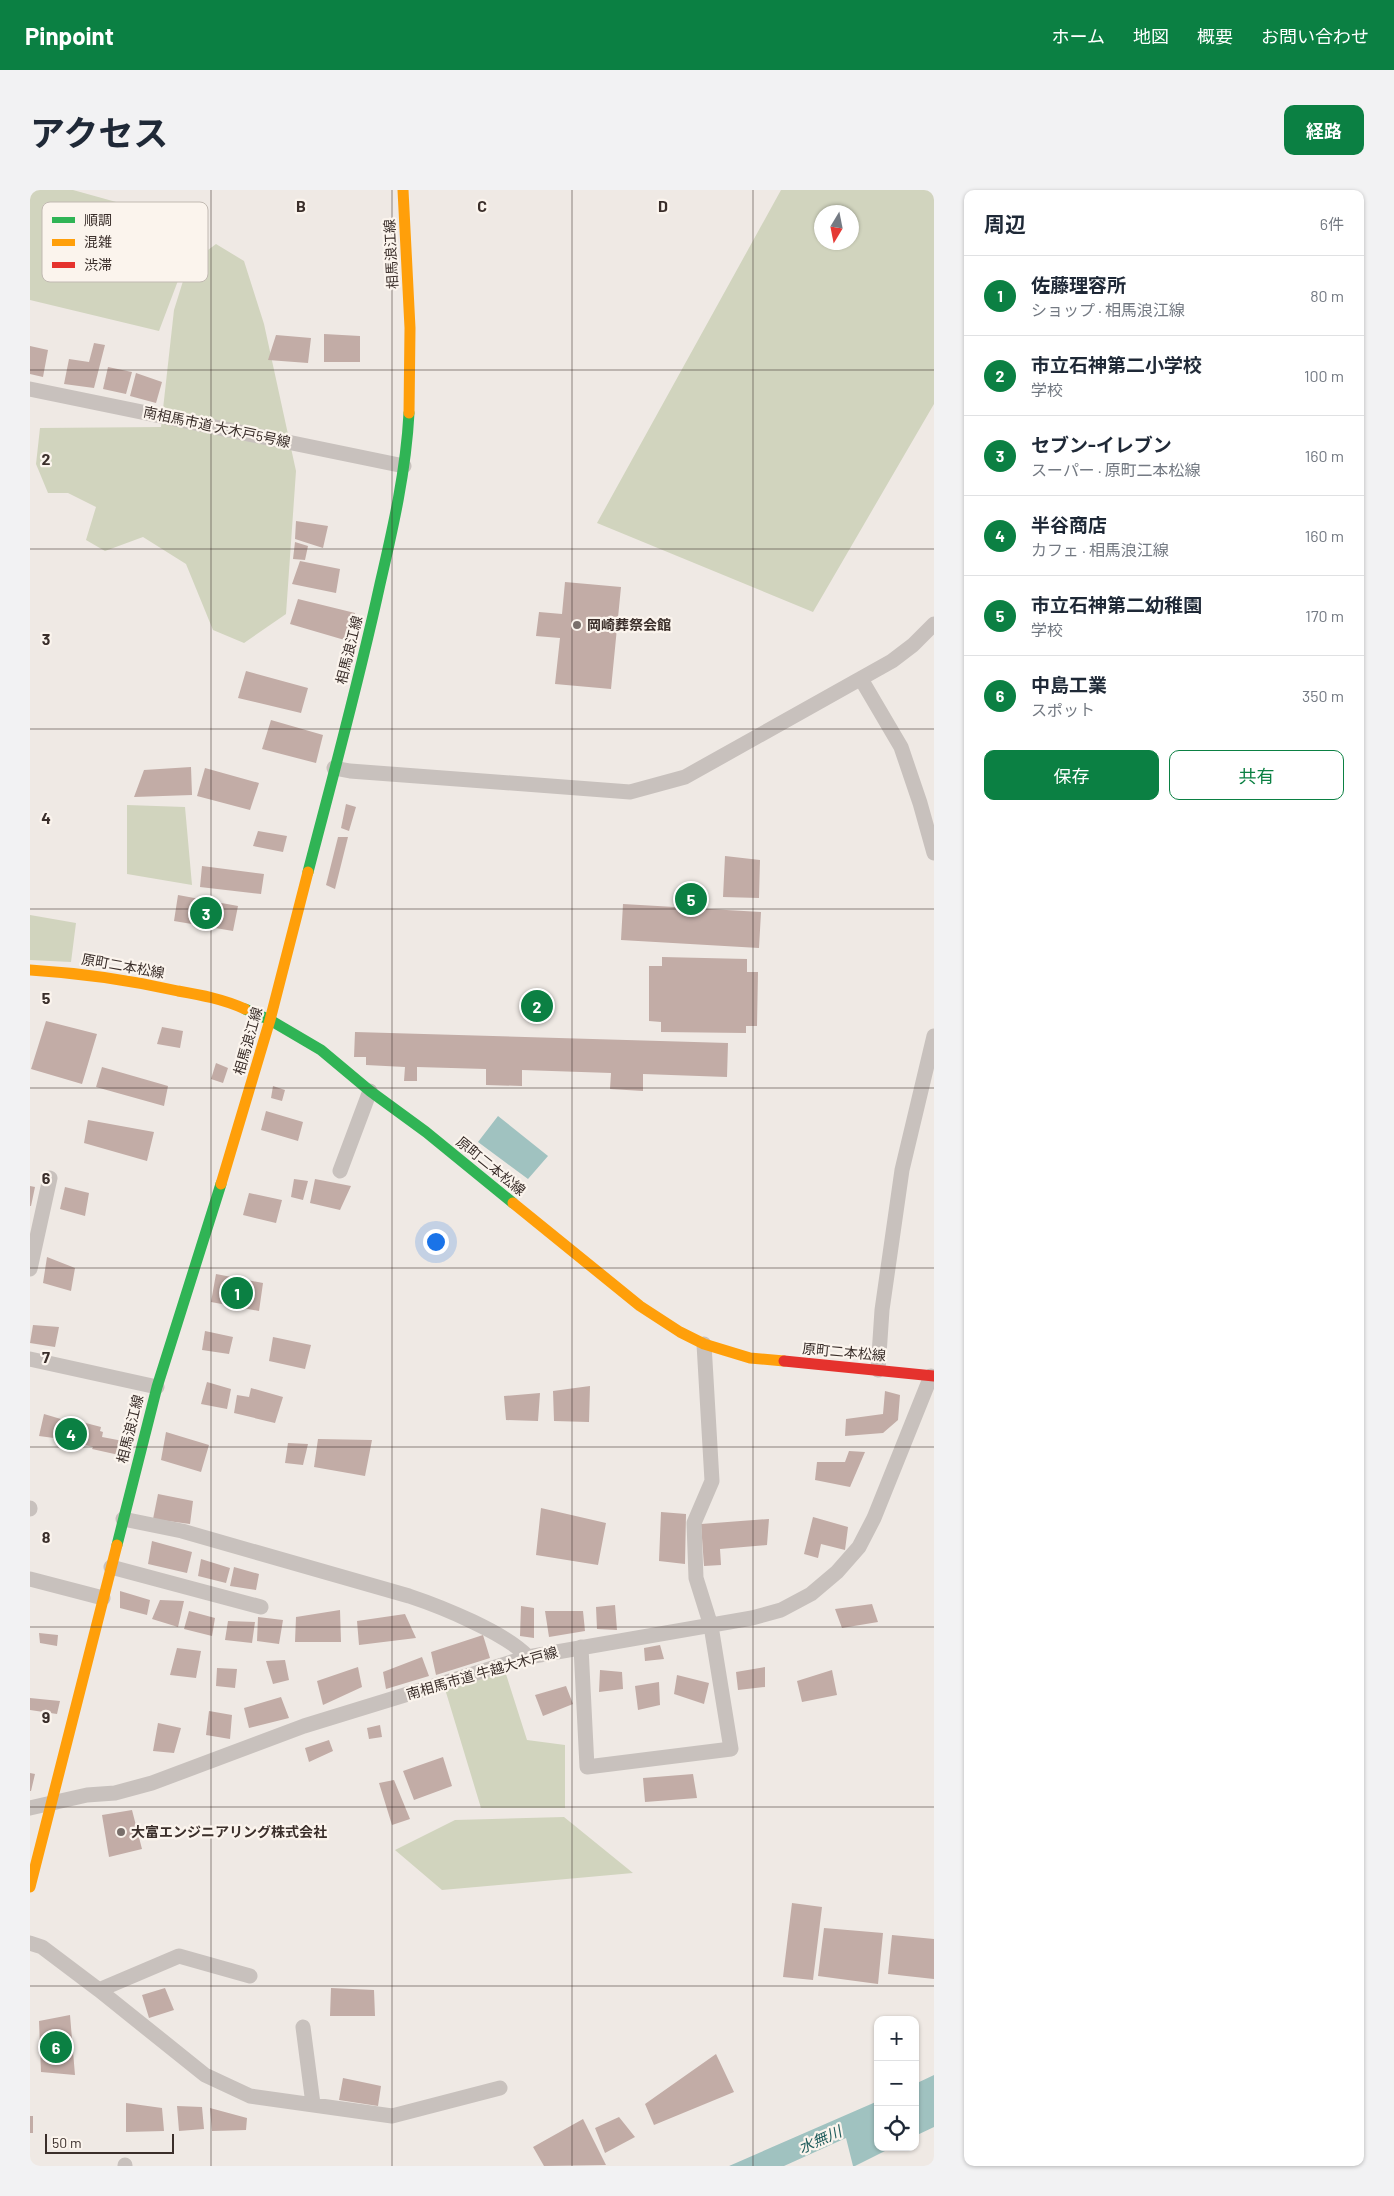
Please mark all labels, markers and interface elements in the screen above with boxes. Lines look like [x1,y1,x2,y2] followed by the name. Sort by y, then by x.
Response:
[25,21,114,50] text: Pinpoint
[1052,25,1105,47] text: ホーム
[1133,25,1169,47] text: 地図
[1197,25,1233,47] text: 概要
[1261,25,1369,47] text: お問い合わせ
[1284,105,1364,155] button: 経路
[30,111,168,153] text: アクセス
[296,196,306,215] text: B
[477,196,487,215] text: C
[658,196,668,215] text: D
[42,202,208,282] legend
[814,205,859,250] north arrow
[84,211,112,228] text: 順調
[984,211,1026,236] text: 周辺
[1320,214,1344,233] text: 6件
[380,219,401,289] street label: 相馬浪江線
[84,233,112,250] text: 混雑
[84,256,112,273] text: 渋滞
[1031,273,1126,296] text: 佐藤理容所
[997,286,1003,305] text: 1
[1310,286,1344,305] text: 80 m
[1031,300,1185,319] text: ショップ · 相馬浪江線
[1031,353,1202,376] text: 市立石神第二小学校
[996,366,1004,385] text: 2
[1304,366,1344,385] text: 100 m
[1031,380,1063,399] text: 学校
[142,403,292,450] street label: 南相馬市道 大木戸5号線
[1031,433,1172,456] text: セブン-イレブン
[996,446,1004,465] text: 3
[1305,446,1344,465] text: 160 m
[42,449,51,468] text: 2
[1031,460,1201,479] text: スーパー · 原町二本松線
[1031,513,1107,536] text: 半谷商店
[995,526,1005,545] text: 4
[1305,526,1344,545] text: 160 m
[1031,540,1169,559] text: カフェ · 相馬浪江線
[1031,593,1202,616] text: 市立石神第二幼稚園
[996,606,1004,625] text: 5
[1305,606,1344,625] text: 170 m
[332,614,365,686] street label: 相馬浪江線
[587,616,671,633] place label: 岡崎葬祭会館
[571,619,583,631] marker: 岡崎葬祭会館
[1031,620,1063,639] text: 学校
[42,629,50,648] text: 3
[1031,673,1107,696] text: 中島工業
[996,686,1004,705] text: 6
[1302,686,1344,705] text: 350 m
[1031,700,1095,719] text: スポット
[984,750,1159,800] button: 保存
[1169,750,1344,800] button: 共有
[41,808,51,827] text: 4
[675,880,707,918] pin: 5
[190,894,222,932] pin: 3
[80,950,166,981] street label: 原町二本松線
[521,987,553,1025] pin: 2
[42,988,51,1007] text: 5
[230,1005,265,1077] street label: 相馬浪江線
[453,1133,529,1199] street label: 原町二本松線
[42,1168,51,1187] text: 6
[423,1229,449,1255] your location
[221,1274,253,1312] pin: 1
[801,1339,887,1364] street label: 原町二本松線
[42,1347,50,1366] text: 7
[113,1393,146,1465] street label: 相馬浪江線
[55,1415,87,1453] pin: 4
[42,1527,51,1546] text: 8
[404,1643,560,1702] street label: 南相馬市道 牛越大木戸線
[42,1707,50,1726] text: 9
[131,1823,327,1840] place label: 大富エンジニアリング株式会社
[115,1826,127,1838] marker: 大富エンジニアリング株式会社
[874,2016,919,2151] map controls
[874,2016,919,2061] button: +
[40,2028,72,2066] pin: 6
[874,2061,919,2106] button: −
[874,2106,919,2151] button: locate
[795,2121,846,2156] water label: 水無川
[45,2131,174,2154] scale bar
[52,2134,81,2151] text: 50 m

